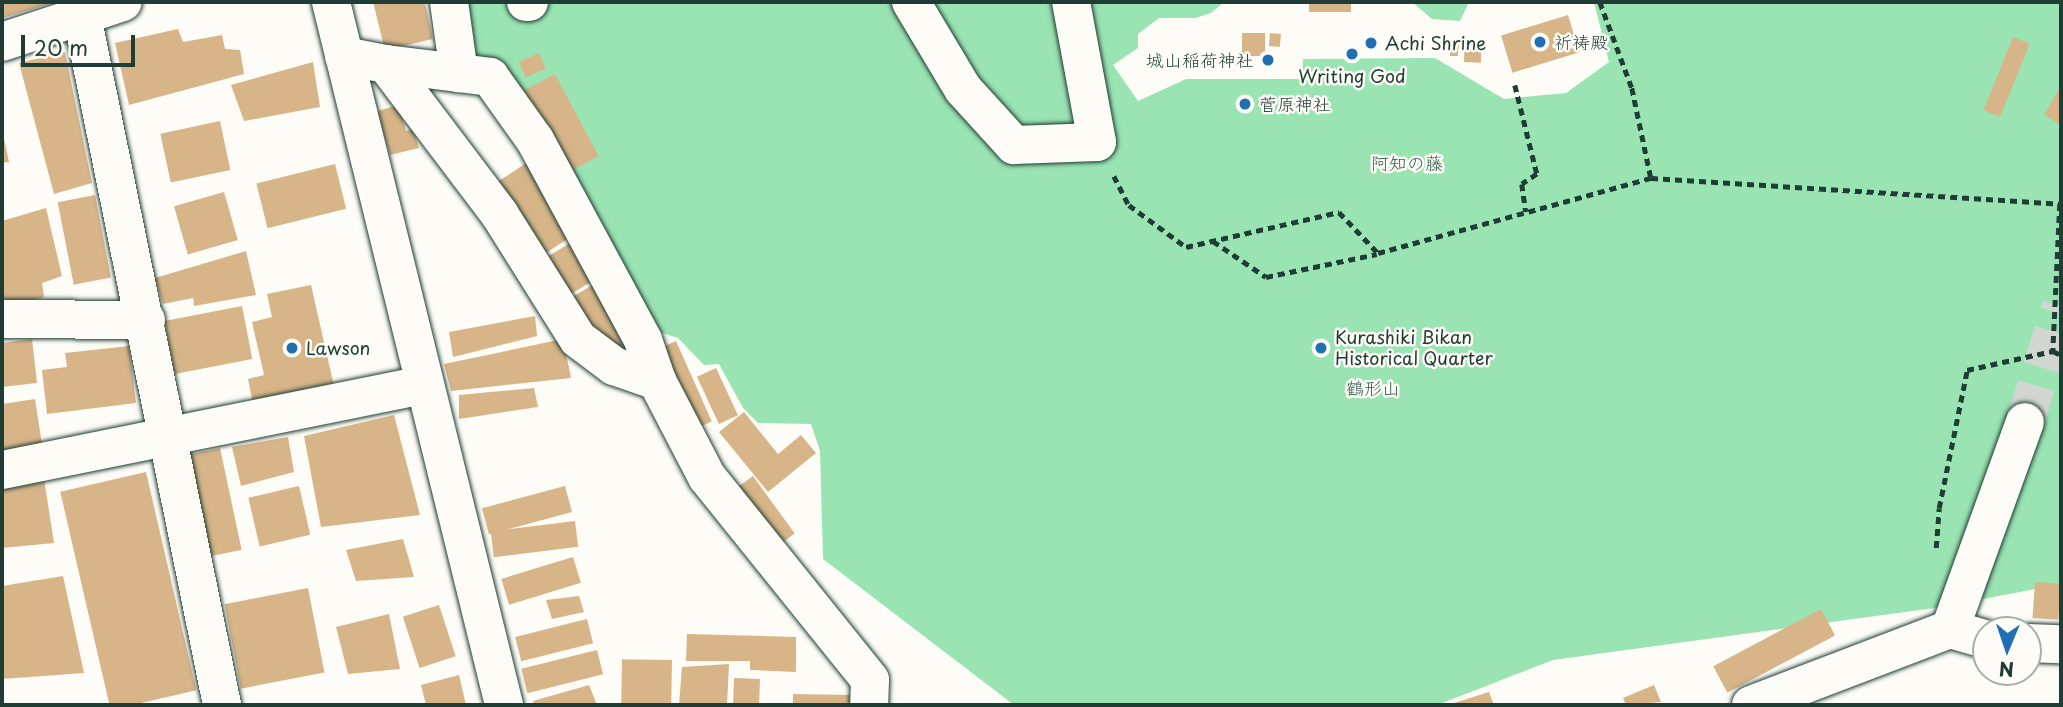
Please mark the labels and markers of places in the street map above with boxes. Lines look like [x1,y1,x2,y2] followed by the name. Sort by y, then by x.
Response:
[1554,31,1608,53] place label: 祈祷殿
[1385,32,1486,54] place label: Achi Shrine
[1532,34,1548,50] marker: 祈祷殿
[1363,35,1379,51] marker: Achi Shrine
[1344,46,1360,62] marker: Writing God
[1146,49,1254,71] place label: 城山稲荷神社
[1260,52,1276,68] marker: 城山稲荷神社
[1298,65,1406,87] place label: Writing God
[1259,93,1331,115] place label: 菅原神社
[1237,96,1253,112] marker: 菅原神社
[1335,327,1495,370] place label: Kurashiki Bikan Historical Quarter
[306,337,370,359] place label: Lawson
[284,340,300,356] marker: Lawson
[1313,340,1329,356] marker: Kurashiki Bikan Historical Quarter

